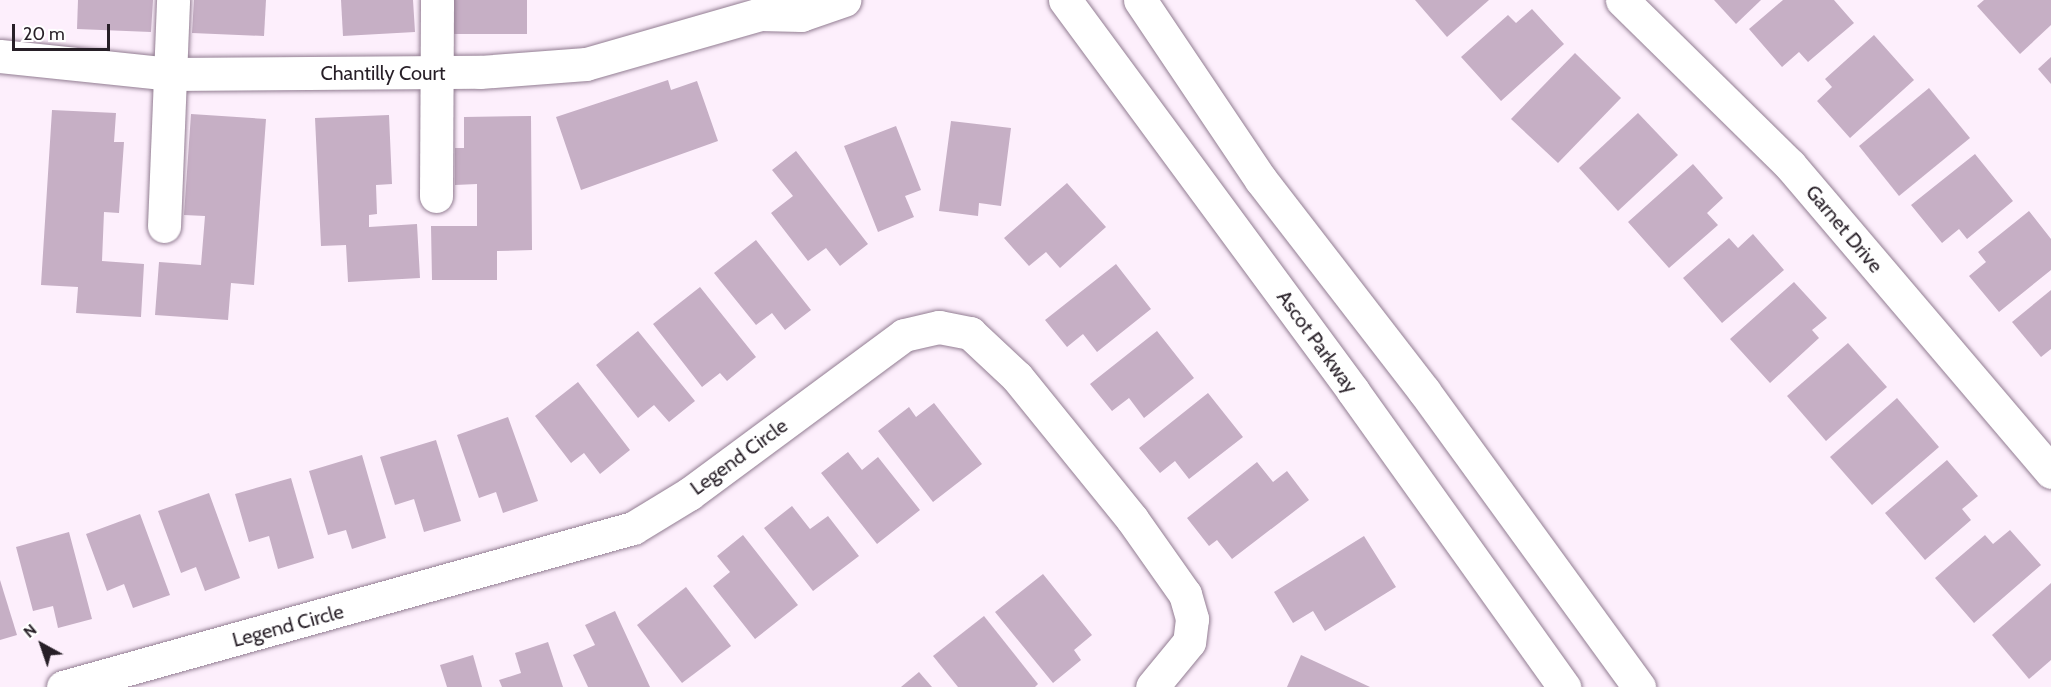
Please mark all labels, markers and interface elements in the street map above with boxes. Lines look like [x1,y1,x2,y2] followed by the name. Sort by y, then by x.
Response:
[15,12,112,50] scale bar
[23,23,65,45] text: 20 m
[320,61,446,85] street label: Chantilly Court
[1800,180,1888,278] street label: Garnet Drive
[1272,286,1362,398] street label: Ascot Parkway
[686,414,792,500] street label: Legend Circle
[230,600,346,652] street label: Legend Circle
[12,615,72,675] north arrow
[20,620,41,642] text: N

